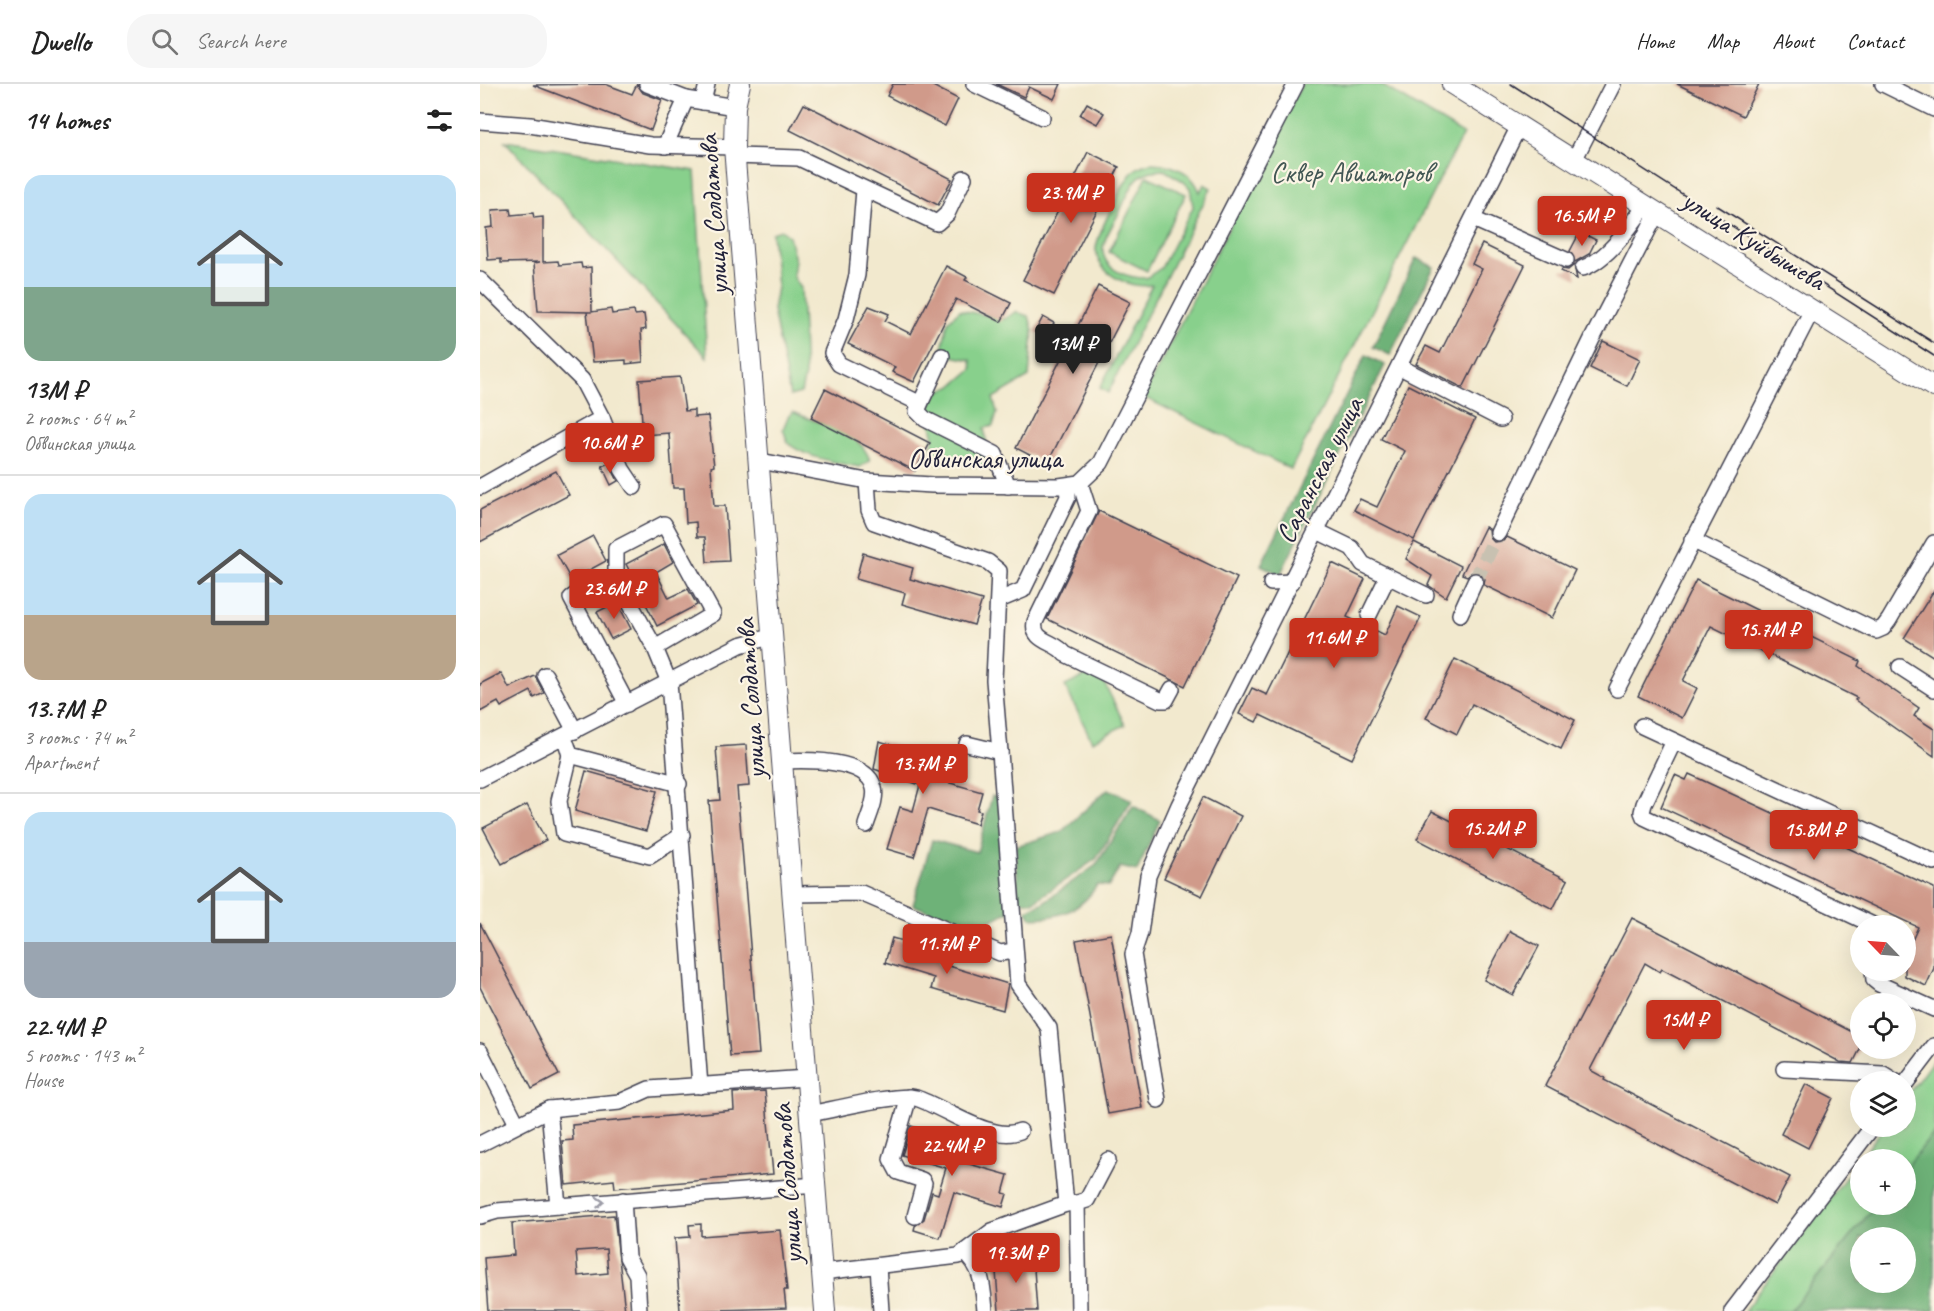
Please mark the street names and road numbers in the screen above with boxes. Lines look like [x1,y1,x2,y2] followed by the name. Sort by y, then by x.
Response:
[690,132,736,298] street label: улица Солдатова
[1674,181,1833,299] street label: улица Куйбышева
[1267,390,1372,549] street label: Саранская улица
[908,441,1065,476] street label: Обвинская улица
[727,616,773,782] street label: улица Солдатова
[764,1101,810,1267] street label: улица Солдатова

